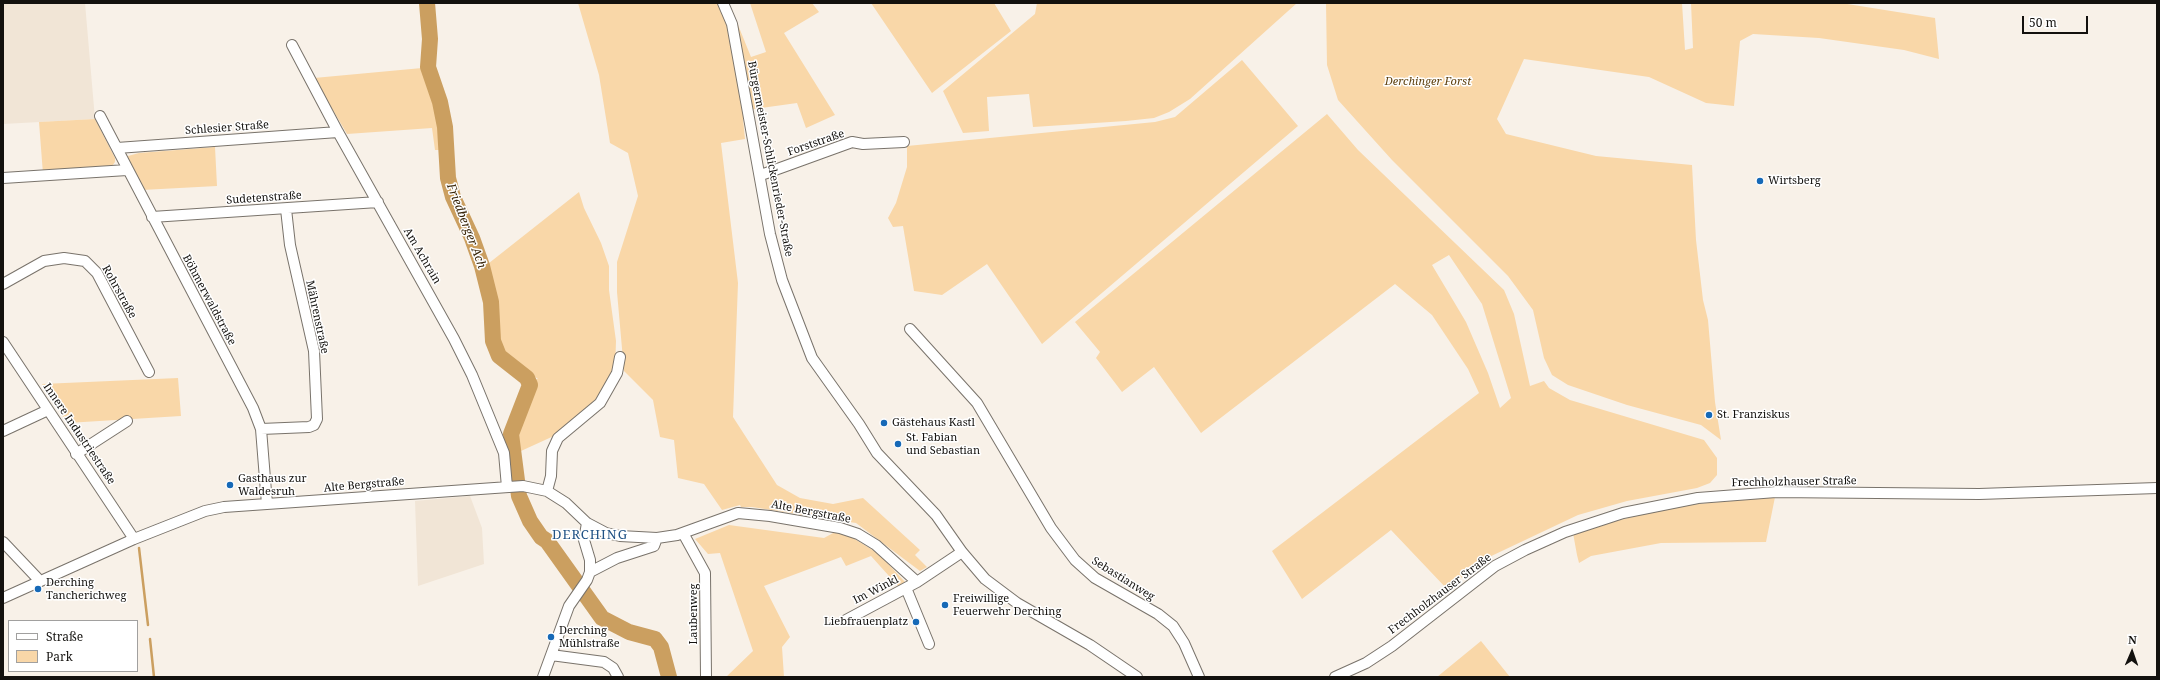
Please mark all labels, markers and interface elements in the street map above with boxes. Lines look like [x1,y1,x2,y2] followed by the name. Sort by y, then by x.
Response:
[2024,8,2090,34] scale bar
[2029,14,2057,31] text: 50 m
[745,60,795,258] street label: Bürgermeister-Schlickenrieder-Straße
[1385,75,1471,89] park label: Derchinger Forst
[185,118,269,138] street label: Schlesier Straße
[786,127,846,159] street label: Forststraße
[1768,174,1821,188] place label: Wirtsberg
[1755,176,1765,186] marker: Wirtsberg
[443,181,489,271] water label: Friedberger Ach
[226,189,302,207] street label: Sudetenstraße
[401,226,443,286] street label: Am Achrain
[180,252,238,348] street label: Böhmerwaldstraße
[99,263,139,321] street label: Rohrstraße
[303,279,331,355] street label: Mährenstraße
[40,381,118,487] street label: Innere Industriestraße
[1717,408,1790,422] place label: St. Franziskus
[1704,410,1714,420] marker: St. Franziskus
[892,416,975,430] place label: Gästehaus Kastl
[879,418,889,428] marker: Gästehaus Kastl
[906,431,980,457] place label: St. Fabian und Sebastian
[893,439,903,449] marker: St. Fabian und Sebastian
[238,472,307,498] place label: Gasthaus zur Waldesruh
[1731,474,1857,490] street label: Frechholzhauser Straße
[323,475,405,495] street label: Alte Bergstraße
[225,480,235,490] marker: Gasthaus zur Waldesruh
[770,498,852,526] street label: Alte Bergstraße
[552,527,628,543] district label: DERCHING
[1386,551,1494,637] street label: Frechholzhauser Straße
[1089,554,1157,604] street label: Sebastianweg
[851,573,901,607] street label: Im Winkl
[46,576,126,602] place label: Derching Tancherichweg
[687,583,701,645] street label: Laubenweg
[33,584,43,594] marker: Derching Tancherichweg
[953,592,1061,618] place label: Freiwillige Feuerwehr Derching
[940,600,950,610] marker: Freiwillige Feuerwehr Derching
[824,615,908,629] place label: Liebfrauenplatz
[911,617,921,627] marker: Liebfrauenplatz
[8,620,138,672] legend
[559,624,620,650] place label: Derching Mühlstraße
[46,628,83,645] text: Straße
[546,632,556,642] marker: Derching Mühlstraße
[2112,632,2152,672] north arrow
[2128,632,2137,647] text: N
[46,648,73,665] text: Park

